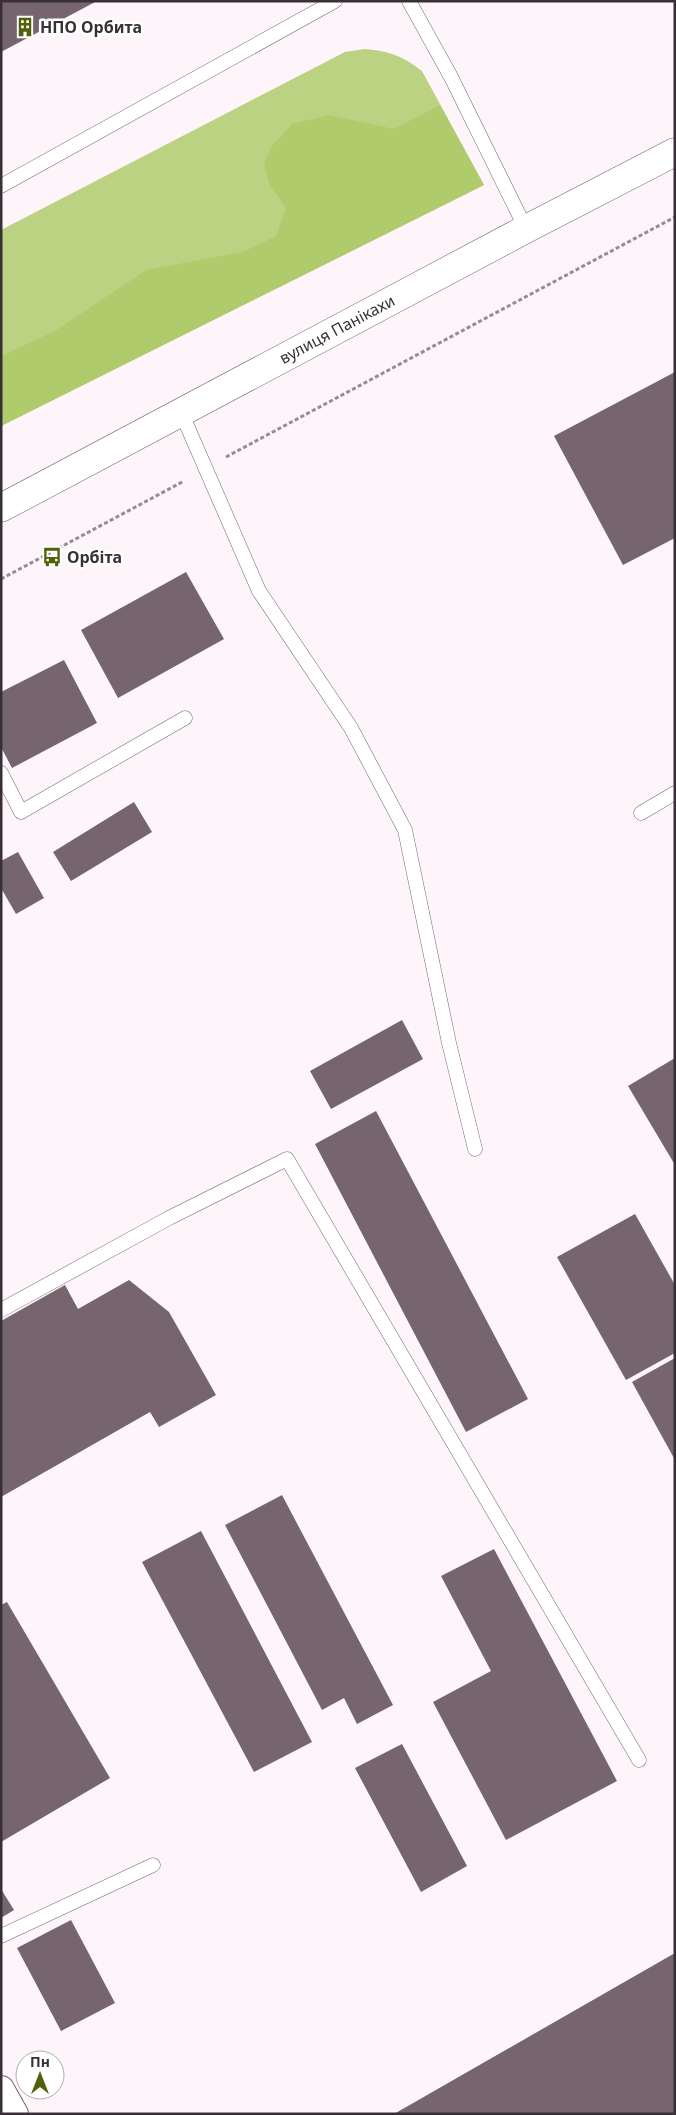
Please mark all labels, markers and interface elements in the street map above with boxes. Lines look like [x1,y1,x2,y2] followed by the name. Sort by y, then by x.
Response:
[14,16,36,38] building icon: НПО Орбита
[40,16,142,38] place label: НПО Орбита
[275,289,399,369] street label: вулиця Панікахи
[41,546,63,568] bus stop icon: Орбіта
[67,546,122,568] place label: Орбіта
[15,2050,65,2100] north arrow
[30,2052,50,2071] text: Пн

